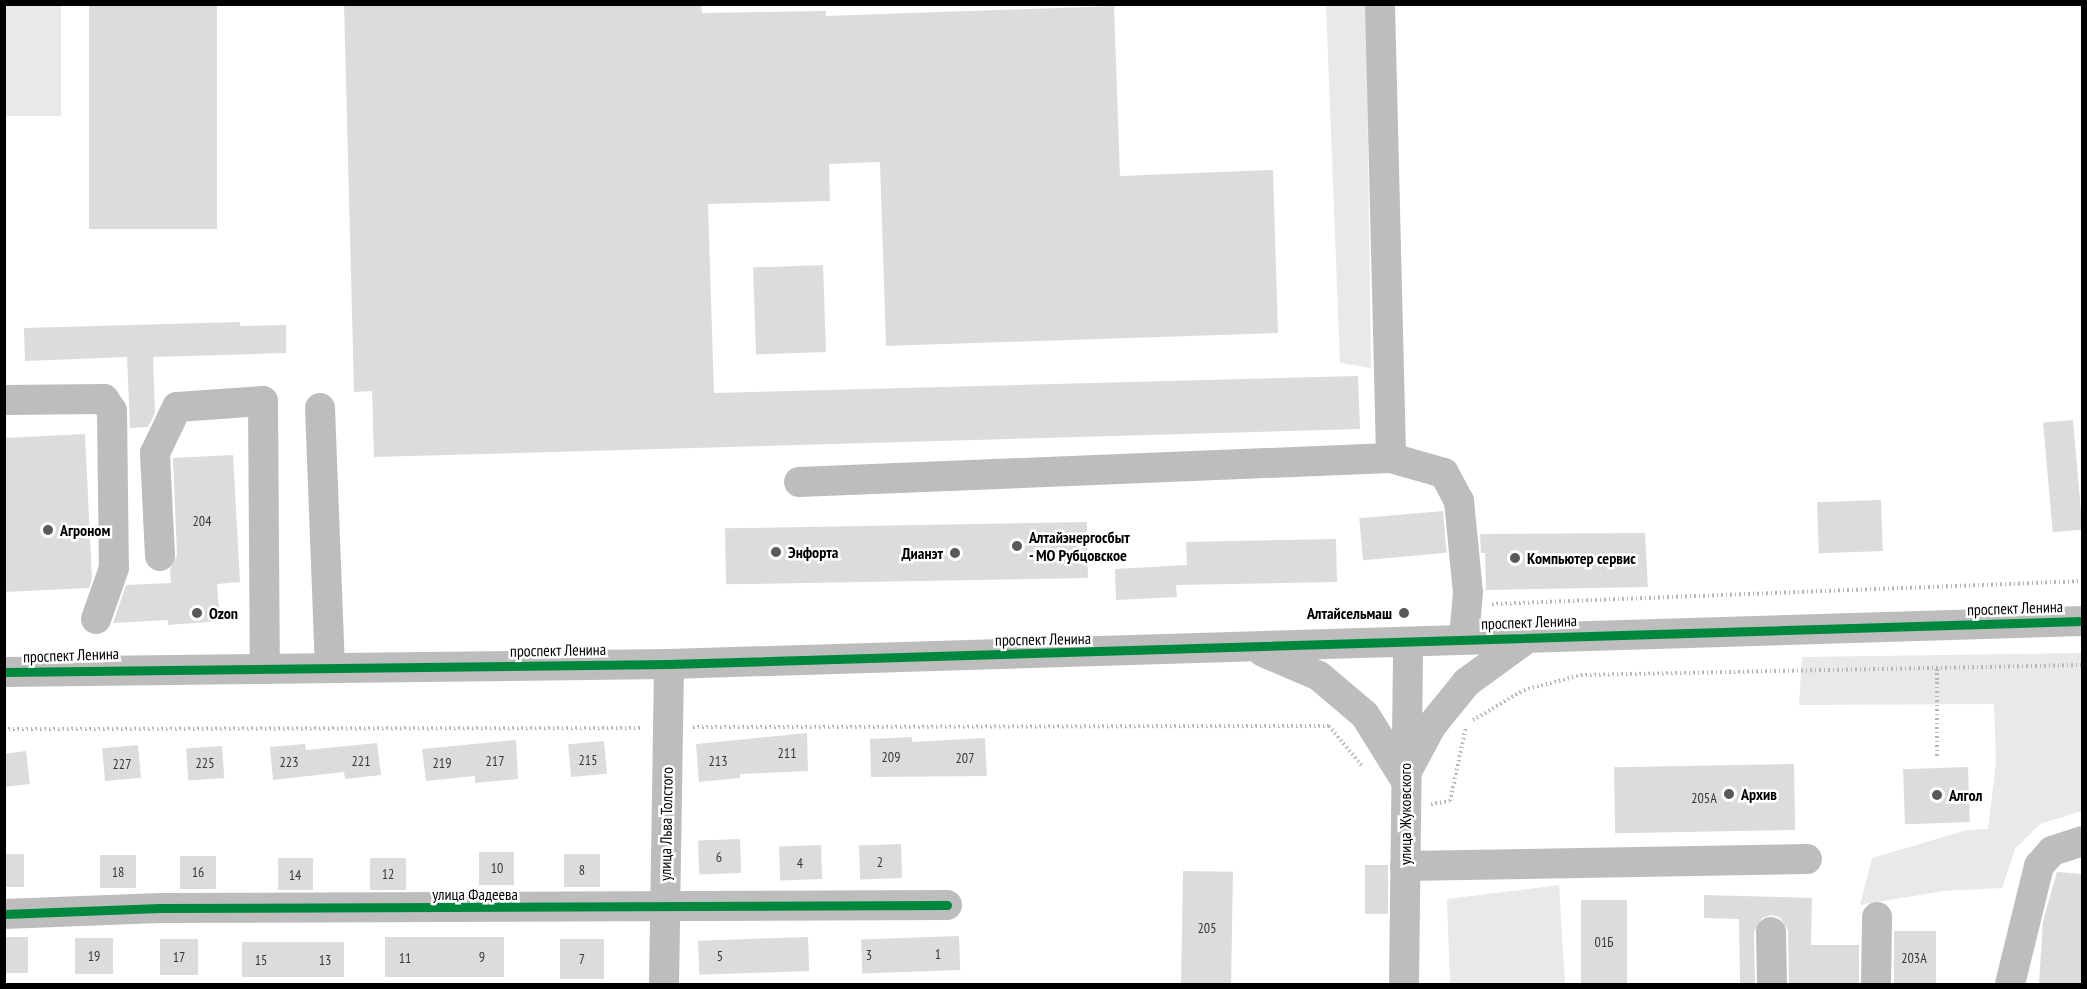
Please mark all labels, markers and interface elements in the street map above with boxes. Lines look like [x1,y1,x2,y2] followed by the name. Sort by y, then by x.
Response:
[193,513,211,529] house number: 204
[60,520,110,540] place label: Агроном
[41,523,55,537] marker: Агроном
[1029,527,1130,565] place label: Алтайэнергосбыт - МО Рубцовское
[1010,539,1024,553] marker: Алтайэнергосбыт - МО Рубцовское
[788,542,838,562] place label: Энфорта
[901,543,943,563] place label: Дианэт
[769,545,783,559] marker: Энфорта
[948,546,962,560] marker: Дианэт
[1527,548,1636,568] place label: Компьютер сервис
[1508,551,1522,565] marker: Компьютер сервис
[1966,597,2064,619] street label: проспект Ленина
[209,603,238,623] place label: Ozon
[1307,603,1392,623] place label: Алтайсельмаш
[190,606,204,620] marker: Ozon
[1397,606,1411,620] marker: Алтайсельмаш
[1480,611,1578,633] street label: проспект Ленина
[995,629,1091,649] street label: проспект Ленина
[510,640,606,660] street label: проспект Ленина
[22,644,120,666] street label: проспект Ленина
[778,745,796,761] house number: 211
[882,749,900,765] house number: 209
[956,750,974,766] house number: 207
[579,752,597,768] house number: 215
[352,753,370,769] house number: 221
[486,753,504,769] house number: 217
[709,753,727,769] house number: 213
[280,754,298,770] house number: 223
[196,755,214,771] house number: 225
[433,755,451,771] house number: 219
[113,756,131,772] house number: 227
[1395,763,1415,865] street label: улица Жуковского
[655,767,677,881] street label: улица Льва Толстого
[1741,784,1777,804] place label: Архив
[1949,785,1982,805] place label: Алгол
[1722,787,1736,801] marker: Архив
[1930,788,1944,802] marker: Алгол
[1691,790,1717,806] house number: 205А
[716,849,722,865] house number: 6
[877,854,883,870] house number: 2
[797,855,803,871] house number: 4
[491,860,503,876] house number: 10
[579,862,585,878] house number: 8
[112,864,124,880] house number: 18
[192,864,204,880] house number: 16
[382,866,394,882] house number: 12
[289,867,301,883] house number: 14
[432,884,518,904] street label: улица Фадеева
[1198,920,1216,936] house number: 205
[1595,934,1613,950] house number: 01Б
[935,946,941,962] house number: 1
[866,947,872,963] house number: 3
[88,948,100,964] house number: 19
[717,948,723,964] house number: 5
[173,949,185,965] house number: 17
[479,949,485,965] house number: 9
[399,950,411,966] house number: 11
[1901,950,1927,966] house number: 203А
[579,951,585,967] house number: 7
[255,952,267,968] house number: 15
[319,952,331,968] house number: 13

